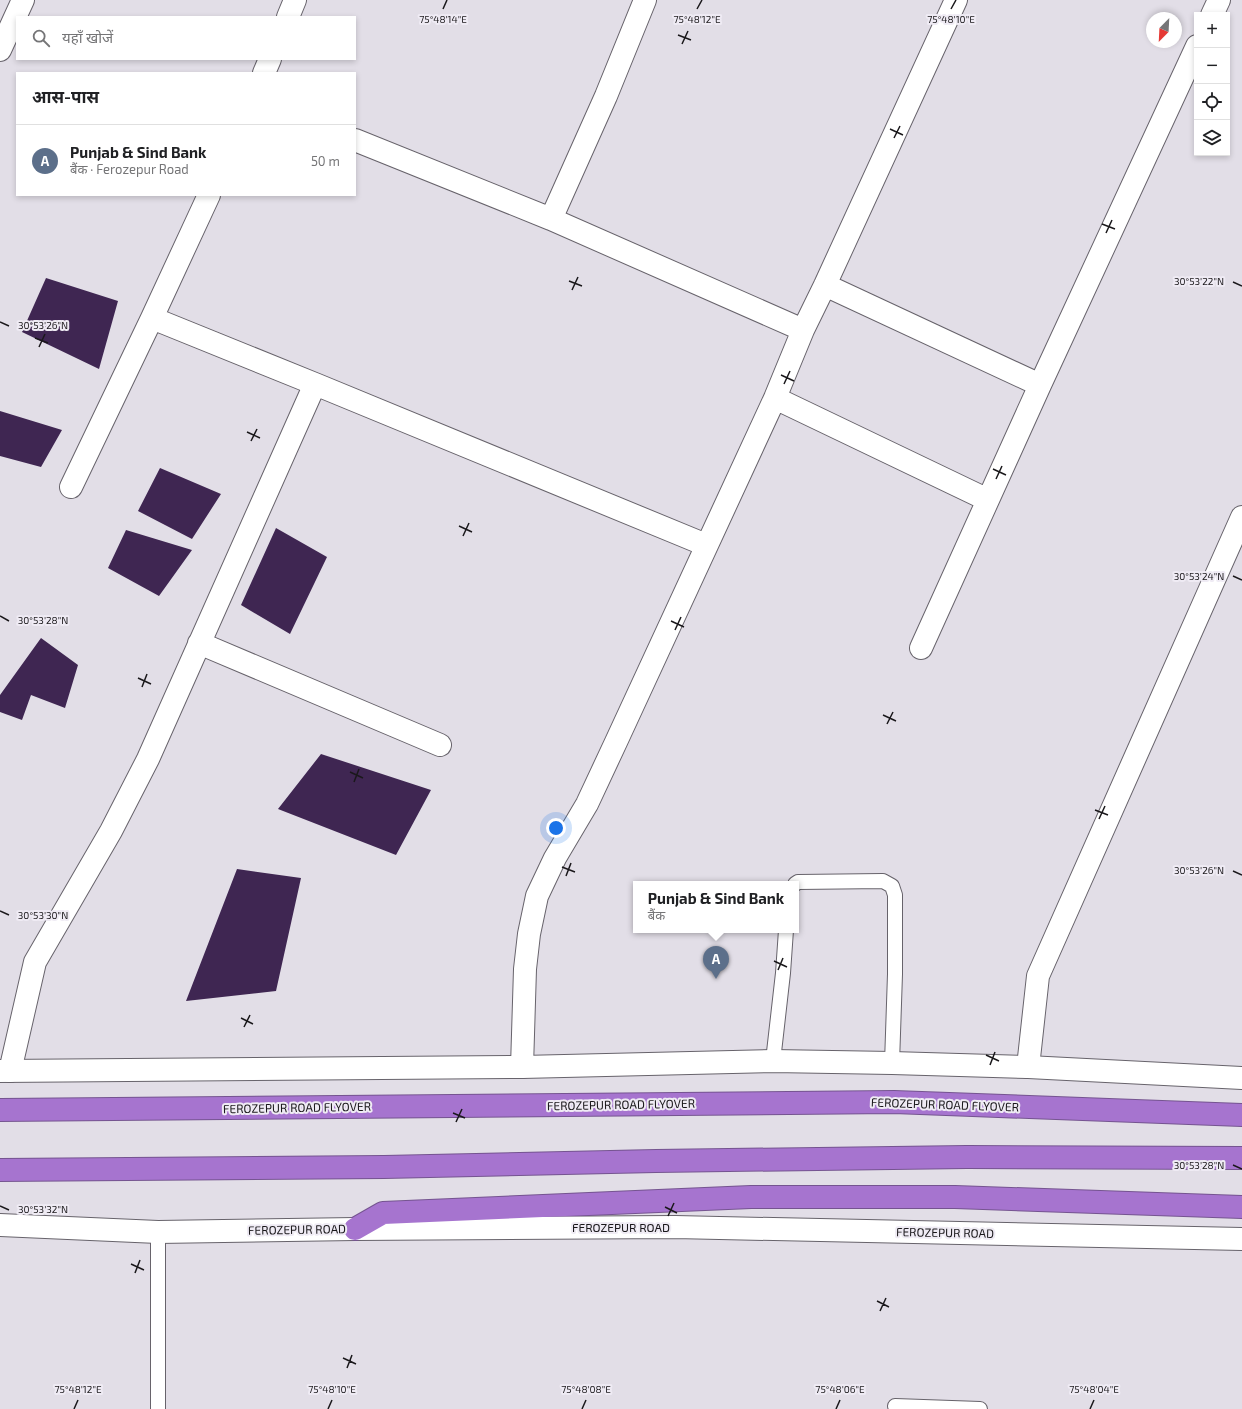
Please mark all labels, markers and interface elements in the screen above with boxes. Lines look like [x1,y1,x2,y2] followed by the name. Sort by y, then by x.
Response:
[1146,12,1182,48] north arrow
[1194,12,1230,156] map controls
[1194,12,1230,48] button: +
[419,13,467,25] text: 75°48'14"E
[673,13,721,25] text: 75°48'12"E
[927,13,975,25] text: 75°48'10"E
[16,16,356,60] search box
[30,27,52,49] icon: search
[62,28,113,46] text: यहाँ खोजें
[1194,48,1230,84] button: −
[1194,84,1230,120] button: locate
[32,86,99,106] text: आस-पास
[1194,120,1230,156] button: layers
[70,143,206,161] text: Punjab & Sind Bank
[41,153,49,169] text: A
[311,153,340,169] text: 50 m
[70,161,189,177] text: बैंक · Ferozepur Road
[1174,275,1224,287] text: 30°53'22"N
[18,319,68,331] text: 30°53'26"N
[1174,570,1224,582] text: 30°53'24"N
[18,614,68,626] text: 30°53'28"N
[546,818,566,838] your location
[1174,864,1224,876] text: 30°53'26"N
[633,881,799,933] popup
[648,889,784,907] text: Punjab & Sind Bank
[648,907,665,923] text: बैंक
[18,909,68,921] text: 30°53'30"N
[703,946,729,979] pin: A
[871,1094,1019,1114] street label: FEROZEPUR ROAD FLYOVER
[547,1096,695,1112] street label: FEROZEPUR ROAD FLYOVER
[223,1099,371,1115] street label: FEROZEPUR ROAD FLYOVER
[1174,1159,1224,1171] text: 30°53'28"N
[18,1203,68,1215] text: 30°53'32"N
[572,1220,670,1234] street label: FEROZEPUR ROAD
[248,1221,346,1237] street label: FEROZEPUR ROAD
[896,1224,994,1240] street label: FEROZEPUR ROAD
[54,1383,102,1395] text: 75°48'12"E
[308,1383,356,1395] text: 75°48'10"E
[561,1383,611,1395] text: 75°48'08"E
[815,1383,865,1395] text: 75°48'06"E
[1069,1383,1119,1395] text: 75°48'04"E

